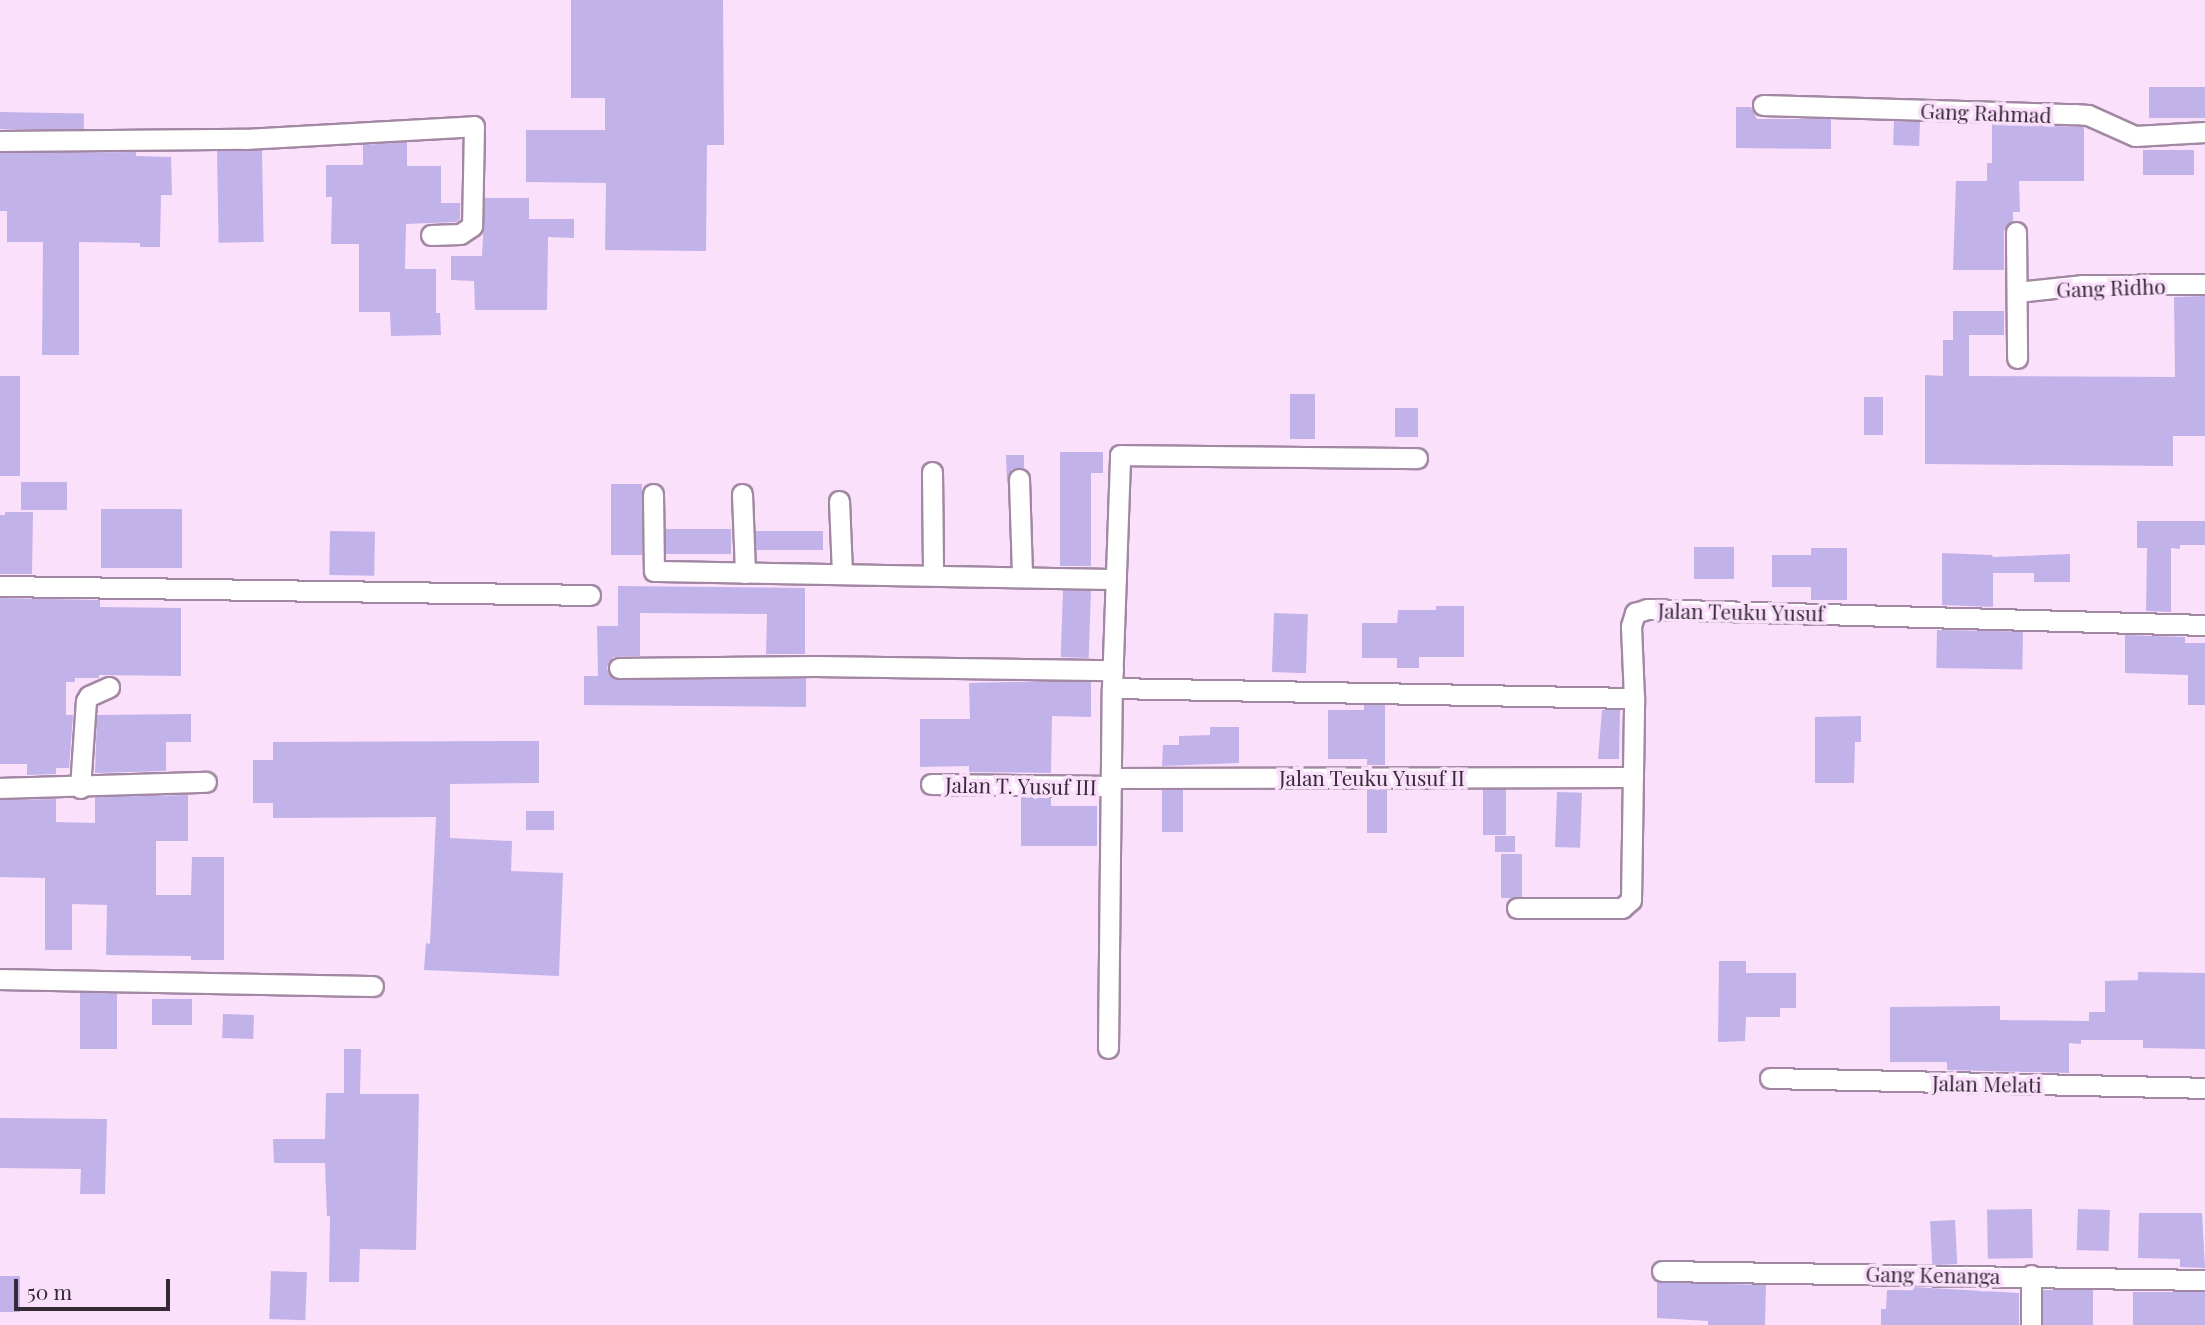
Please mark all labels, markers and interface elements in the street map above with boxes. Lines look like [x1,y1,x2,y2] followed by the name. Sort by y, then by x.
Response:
[1920,97,2052,127] street label: Gang Rahmad
[2056,272,2166,302] street label: Gang Ridho
[1657,597,1825,625] street label: Jalan Teuku Yusuf
[1278,764,1466,790] street label: Jalan Teuku Yusuf II
[944,771,1098,799] street label: Jalan T. Yusuf III
[1932,1069,2042,1097] street label: Jalan Melati
[1865,1260,2001,1288] street label: Gang Kenanga
[18,1266,173,1310] scale bar
[27,1277,72,1305] text: 50 m

